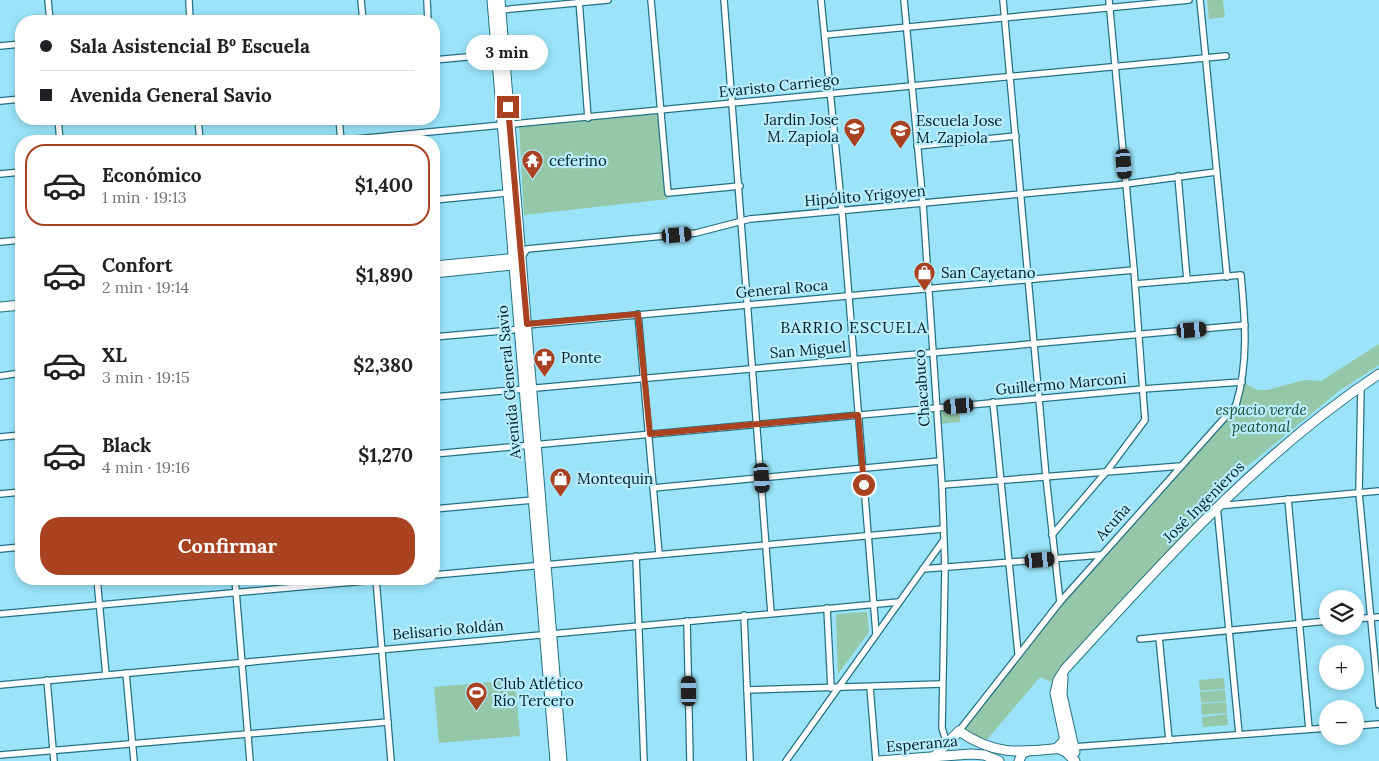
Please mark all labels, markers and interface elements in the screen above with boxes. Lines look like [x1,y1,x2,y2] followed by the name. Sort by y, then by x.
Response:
[70,34,310,58] text: Sala Asistencial Bº Escuela
[467,34,549,70] callout: 3 min
[485,42,529,62] text: 3 min
[718,70,840,101] street label: Evaristo Carriego
[70,83,272,107] text: Avenida General Savio
[497,96,519,118] route end
[763,110,839,146] place label: Jardin Jose M. Zapiola
[916,111,1002,147] place label: Escuela Jose M. Zapiola
[843,117,867,148] school or university icon: Jardin Jose M. Zapiola
[888,118,912,149] school or university icon: Escuela Jose M. Zapiola
[1115,148,1132,180] car
[521,149,545,180] temple icon: ceferino
[549,151,607,170] place label: ceferino
[42,163,87,208] icon: car
[102,163,202,187] text: Económico
[355,173,413,197] text: $1,400
[803,181,927,210] street label: Hipólito Yrigoyen
[102,187,187,207] text: 1 min · 19:13
[661,226,692,244] car
[42,253,87,298] icon: car
[102,253,173,277] text: Confort
[913,261,937,292] shop icon: San Cayetano
[355,263,413,287] text: $1,890
[941,263,1036,282] place label: San Cayetano
[735,275,829,302] street label: General Roca
[102,277,189,297] text: 2 min · 19:14
[492,304,525,461] street label: Avenida General Savio
[780,317,928,337] district label: BARRIO ESCUELA
[1176,321,1207,339] car
[769,337,847,362] street label: San Miguel
[42,343,87,388] icon: car
[102,343,127,367] text: XL
[533,346,557,377] pharmacy icon: Ponte
[561,348,602,367] place label: Ponte
[909,349,934,427] street label: Chacabuco
[353,353,413,377] text: $2,380
[102,367,190,387] text: 3 min · 19:15
[995,368,1127,399] street label: Guillermo Marconi
[943,397,974,415] car
[1215,400,1307,436] park label: espacio verde peatonal
[42,433,87,478] icon: car
[102,433,151,457] text: Black
[358,443,413,467] text: $1,270
[102,457,190,477] text: 4 min · 19:16
[1158,457,1248,547] street label: José Ingenieros
[753,463,770,493] car
[549,467,573,498] shop icon: Montequin
[577,469,653,488] place label: Montequin
[853,474,875,496] route start
[1090,499,1134,545] street label: Acuña
[40,517,415,575] button: Confirmar
[1024,551,1055,569] car
[1319,590,1364,745] map controls
[1319,590,1364,635] button: layers
[391,615,505,644] street label: Belisario Roldán
[1319,645,1364,690] button: +
[493,674,583,710] place label: Club Atlético Río Tercero
[681,676,696,706] car
[465,681,489,712] sports icon: Club Atlético Río Tercero
[1319,700,1364,745] button: −
[885,731,959,756] street label: Esperanza

